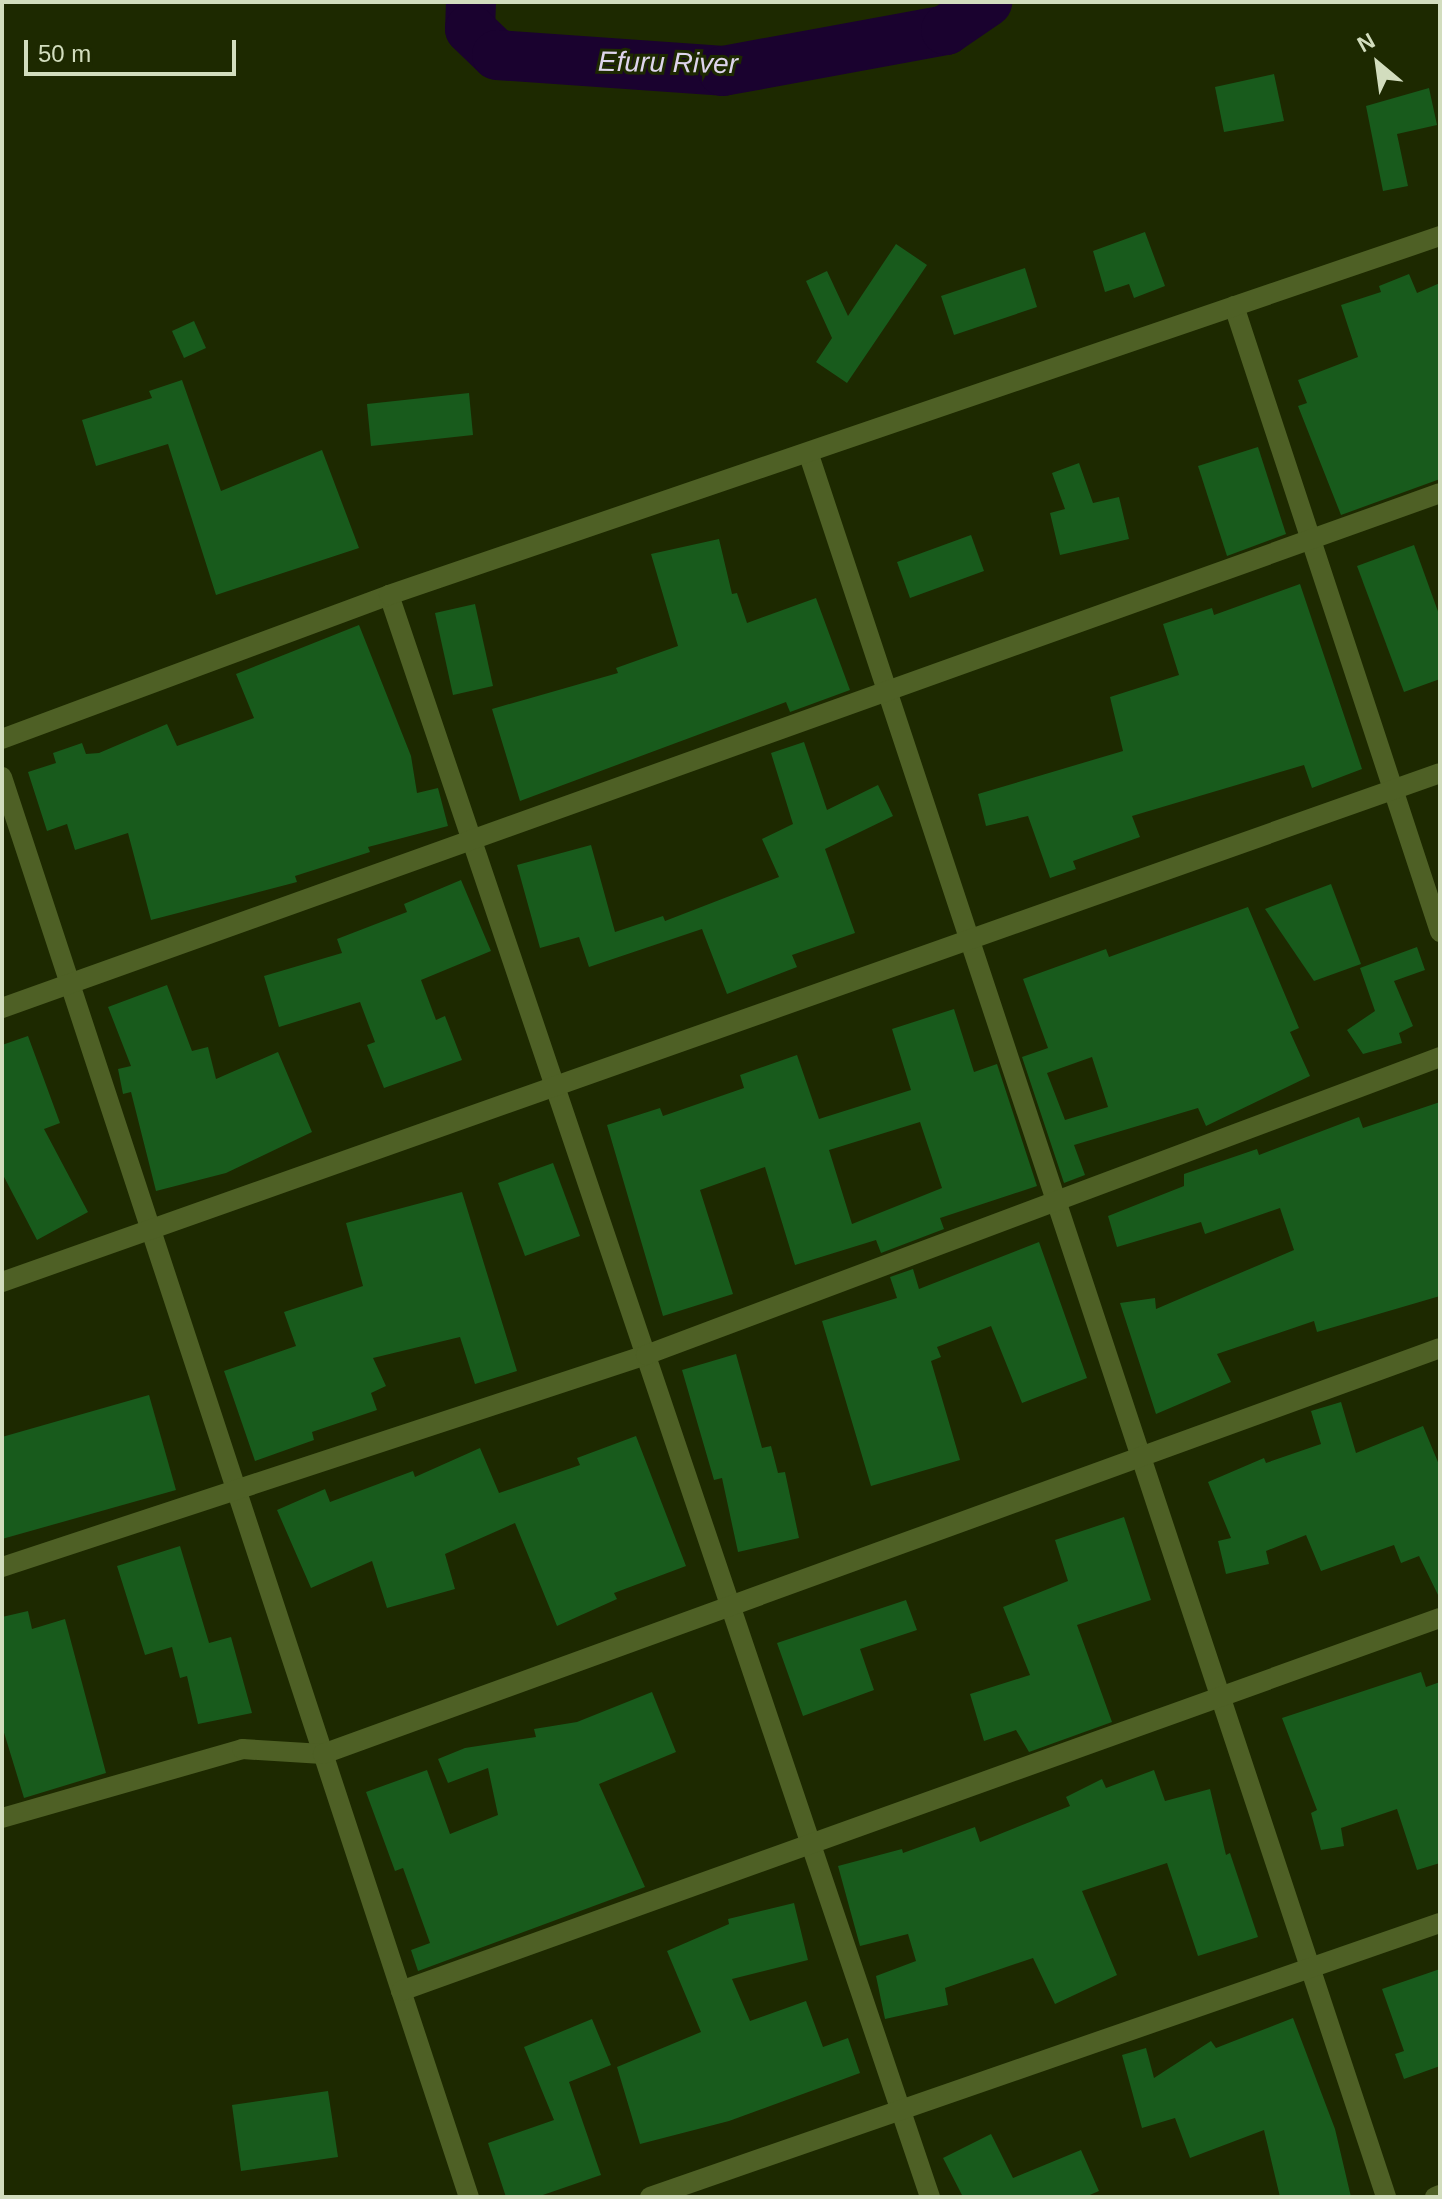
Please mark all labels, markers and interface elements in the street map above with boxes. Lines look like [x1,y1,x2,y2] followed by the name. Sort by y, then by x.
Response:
[28,24,240,74] scale bar
[1338,24,1418,104] north arrow
[1353,28,1379,57] text: N
[38,40,91,67] text: 50 m
[598,45,738,81] water label: Efuru River

